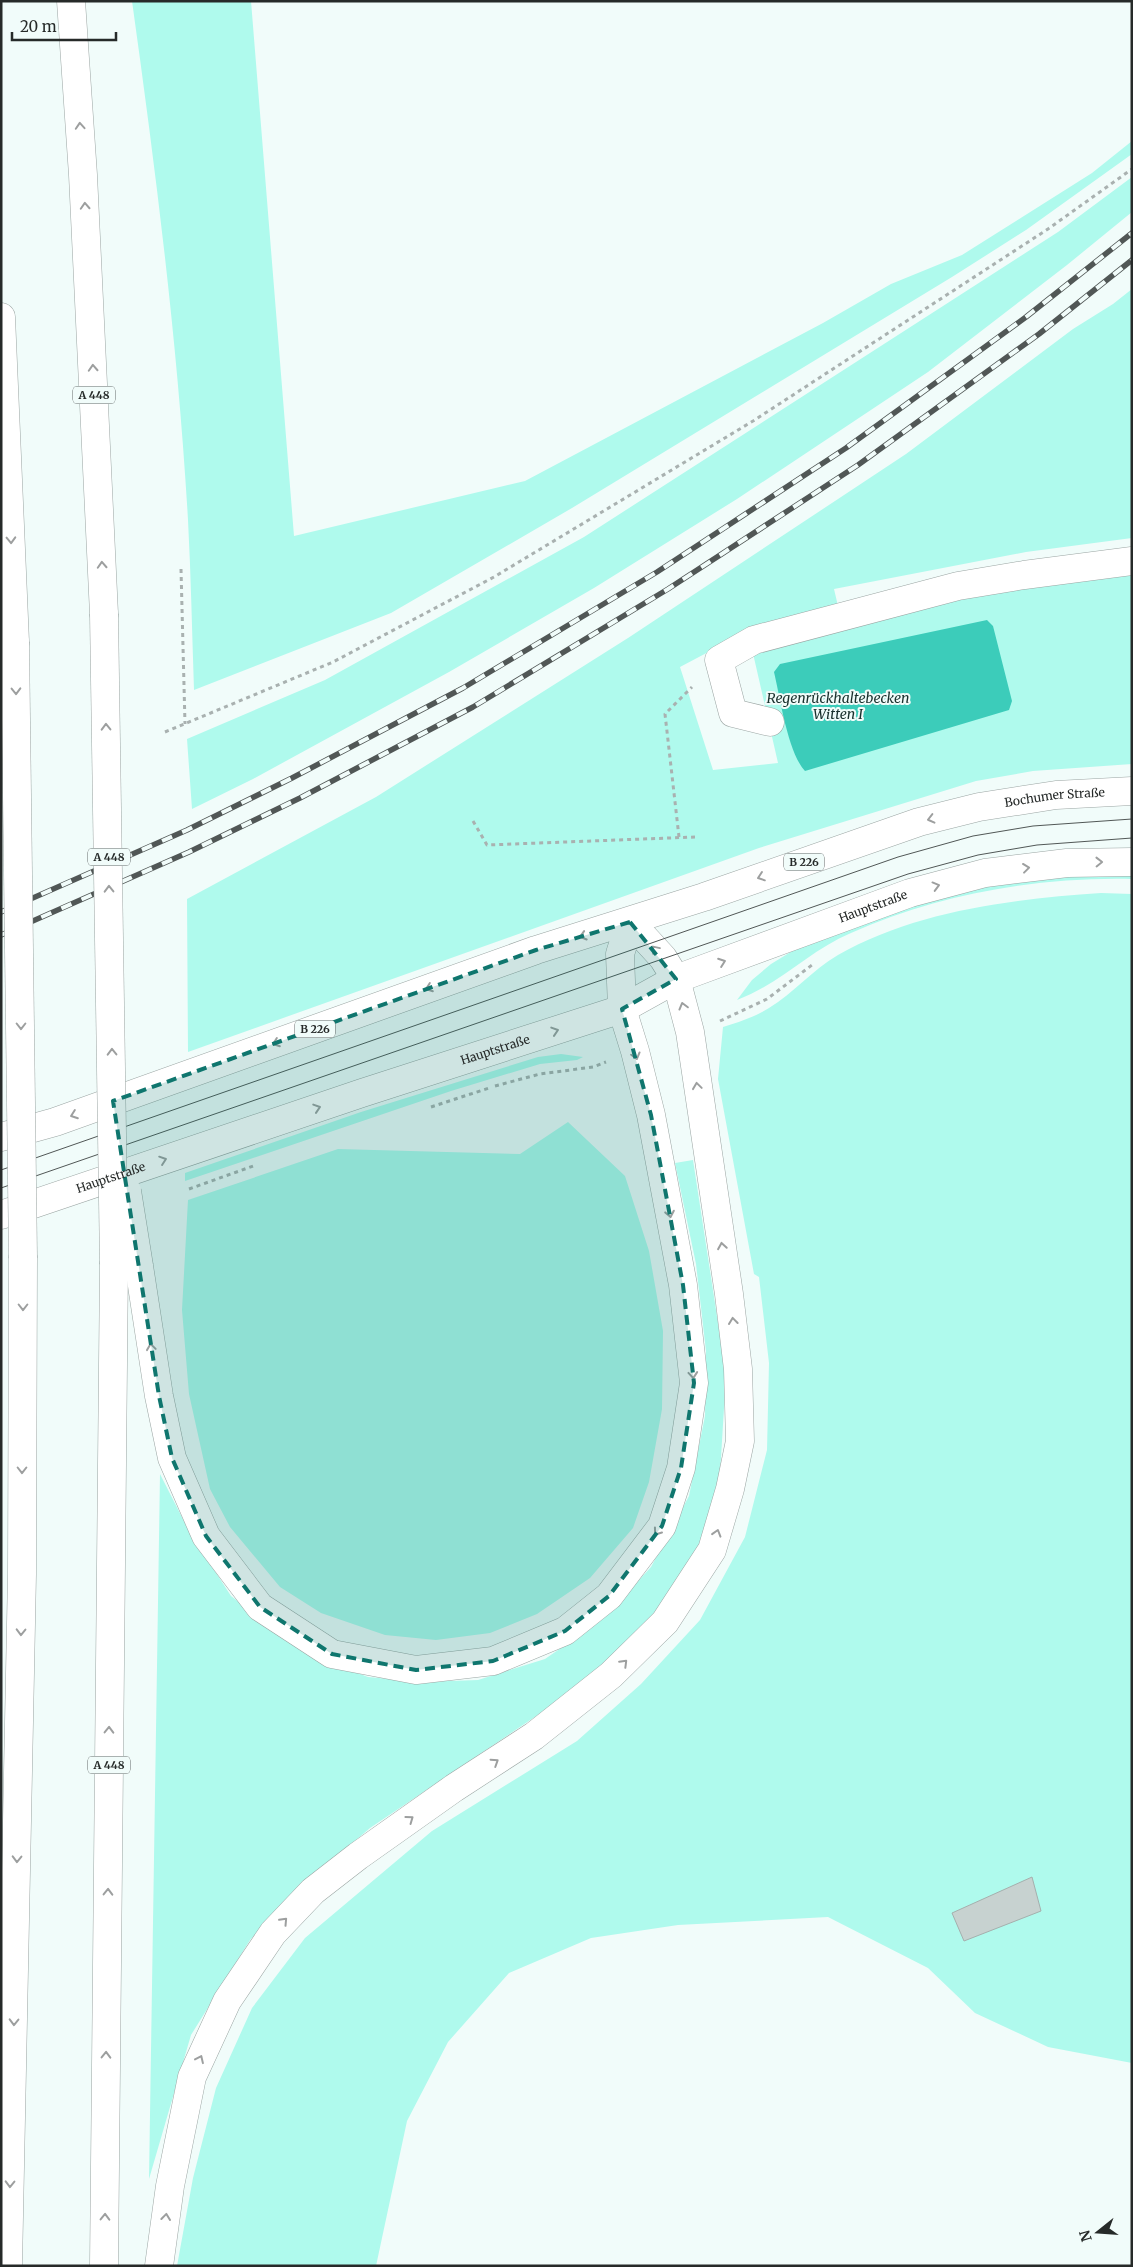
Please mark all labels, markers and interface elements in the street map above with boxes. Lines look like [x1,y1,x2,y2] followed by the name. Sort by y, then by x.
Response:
[12,10,116,42] scale bar
[20,17,57,36] text: 20 m
[74,122,85,130] one-way arrow
[79,202,90,210] one-way arrow
[87,364,98,372] one-way arrow
[73,386,115,404] road number: A 448
[5,536,16,544] one-way arrow
[97,561,107,569] one-way arrow
[11,687,21,695] one-way arrow
[766,689,910,723] water label: Regenrückhaltebecken Witten I
[101,723,112,731] one-way arrow
[1003,784,1105,810] street label: Bochumer Straße
[927,813,936,824] one-way arrow
[88,849,130,866] road number: A 448
[784,854,824,870] road number: B 226
[1096,857,1103,867] one-way arrow
[1022,863,1030,874] one-way arrow
[757,871,766,881] one-way arrow
[932,881,941,892] one-way arrow
[104,885,114,893] one-way arrow
[837,887,909,926] street label: Hauptstraße
[580,930,588,940] one-way arrow
[652,945,661,954] one-way arrow
[717,958,726,968] one-way arrow
[426,982,434,992] one-way arrow
[678,1001,689,1010] one-way arrow
[295,1021,335,1038] road number: B 226
[16,1022,26,1030] one-way arrow
[550,1026,559,1036] one-way arrow
[458,1031,532,1068] street label: Hauptstraße
[273,1037,281,1047] one-way arrow
[107,1048,117,1056] one-way arrow
[630,1051,641,1060] one-way arrow
[692,1081,703,1089] one-way arrow
[313,1104,321,1114] one-way arrow
[70,1109,79,1119] one-way arrow
[159,1156,167,1166] one-way arrow
[74,1159,147,1196] street label: Hauptstraße
[664,1210,674,1219] one-way arrow
[717,1242,727,1251] one-way arrow
[18,1304,28,1311] one-way arrow
[728,1317,739,1325] one-way arrow
[147,1343,157,1352] one-way arrow
[687,1371,698,1379] one-way arrow
[17,1466,27,1474] one-way arrow
[654,1526,663,1536] one-way arrow
[712,1529,722,1537] one-way arrow
[16,1628,26,1636] one-way arrow
[618,1660,627,1669] one-way arrow
[104,1725,114,1733] one-way arrow
[88,1756,130,1774] road number: A 448
[489,1758,498,1768] one-way arrow
[404,1816,414,1825] one-way arrow
[12,1856,22,1864] one-way arrow
[102,1888,113,1896] one-way arrow
[278,1918,287,1927] one-way arrow
[9,2018,19,2026] one-way arrow
[101,2050,111,2058] one-way arrow
[194,2055,204,2064] one-way arrow
[5,2181,15,2189] one-way arrow
[1073,2207,1123,2257] north arrow
[100,2213,110,2220] one-way arrow
[160,2213,170,2222] one-way arrow
[1075,2228,1096,2244] text: N

